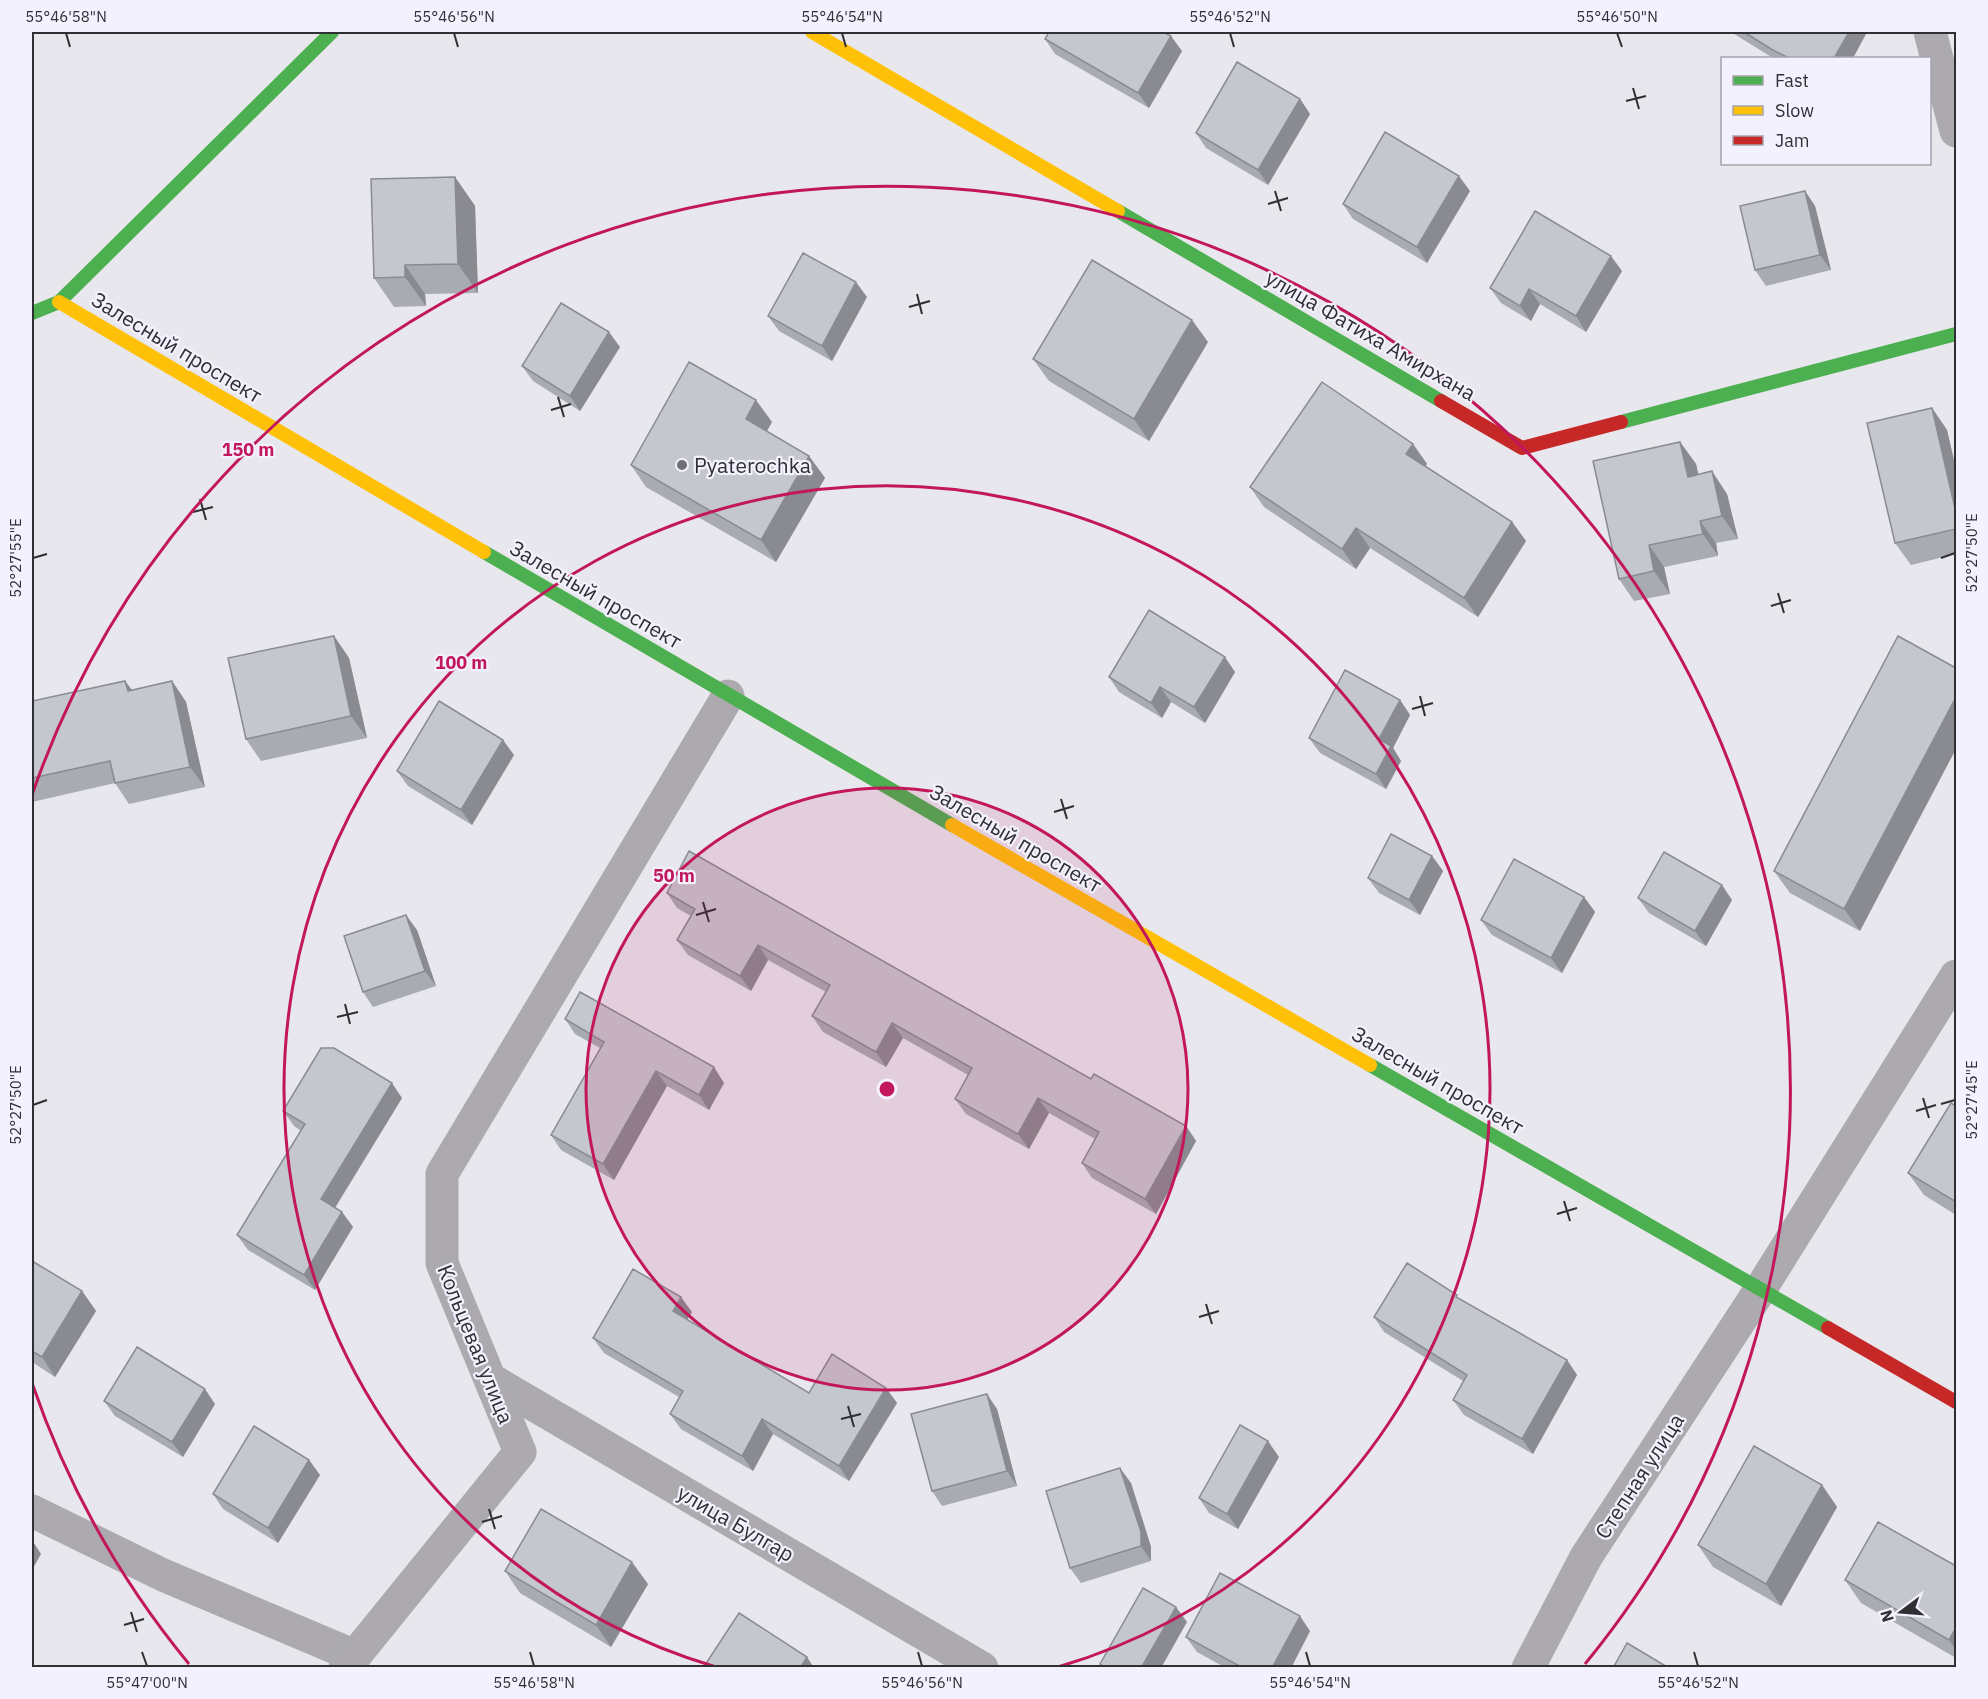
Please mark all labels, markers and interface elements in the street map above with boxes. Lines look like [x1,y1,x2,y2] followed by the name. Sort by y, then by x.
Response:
[25,7,107,26] text: 55°46'58"N
[413,7,495,26] text: 55°46'56"N
[801,7,883,26] text: 55°46'54"N
[1189,7,1271,26] text: 55°46'52"N
[1576,7,1658,26] text: 55°46'50"N
[1721,57,1931,165] legend
[1775,69,1809,92] text: Fast
[1775,99,1814,122] text: Slow
[1775,129,1810,152] text: Jam
[1261,263,1481,407] street label: улица Фатиха Амирхана
[87,285,268,409] street label: Залесный проспект
[222,438,274,461] text: 150 m
[694,451,811,479] place label: Pyaterochka
[675,458,689,472] marker: Pyaterochka
[1962,513,1981,593] text: 52°27'50"E
[6,518,25,598] text: 52°27'55"E
[505,533,687,655] street label: Залесный проспект
[435,651,487,674] text: 100 m
[925,777,1107,899] street label: Залесный проспект
[653,864,695,887] text: 50 m
[1347,1019,1529,1141] street label: Залесный проспект
[1962,1060,1981,1140] text: 52°27'45"E
[6,1065,25,1145] text: 52°27'50"E
[877,1079,897,1099] centre of rings
[431,1260,521,1428] street label: Кольцевая улица
[1588,1408,1690,1544] street label: Степная улица
[672,1478,800,1568] street label: улица Булгар
[1871,1582,1931,1642] north arrow
[1875,1608,1898,1624] text: N
[106,1673,188,1692] text: 55°47'00"N
[493,1673,575,1692] text: 55°46'58"N
[881,1673,963,1692] text: 55°46'56"N
[1269,1673,1351,1692] text: 55°46'54"N
[1657,1673,1739,1692] text: 55°46'52"N

